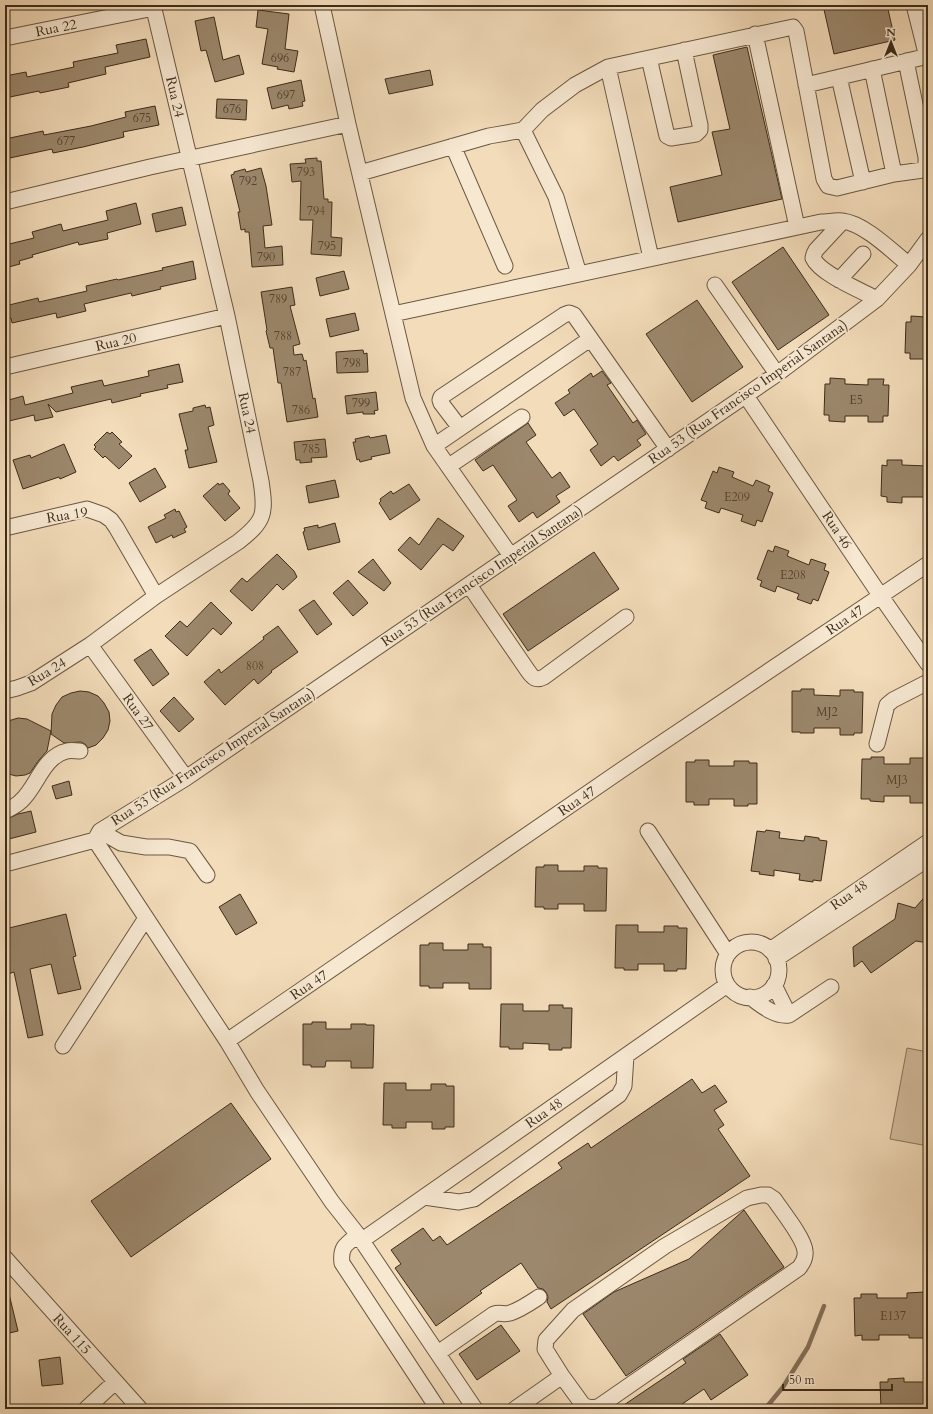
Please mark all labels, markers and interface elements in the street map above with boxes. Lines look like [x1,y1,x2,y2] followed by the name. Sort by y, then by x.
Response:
[34,15,78,41] street label: Rua 22
[871,22,911,62] north arrow
[886,25,896,40] text: N
[271,50,289,66] house number: 696
[161,75,189,119] street label: Rua 24
[277,87,295,103] house number: 697
[223,101,241,117] house number: 676
[133,110,151,126] house number: 675
[57,133,75,149] house number: 677
[297,164,315,180] house number: 793
[239,173,257,189] house number: 792
[307,203,325,219] house number: 794
[318,238,336,254] house number: 795
[257,249,275,265] house number: 790
[269,291,287,307] house number: 789
[644,316,852,468] street label: Rua 53 (Rua Francisco Imperial Santana)
[94,328,138,356] street label: Rua 20
[274,328,292,344] house number: 788
[343,355,361,371] house number: 798
[283,364,301,380] house number: 787
[233,391,261,435] street label: Rua 24
[849,392,863,408] house number: E5
[352,395,370,411] house number: 799
[292,402,310,418] house number: 786
[302,441,320,457] house number: 785
[724,489,750,505] house number: E209
[377,501,587,651] street label: Rua 53 (Rua Francisco Imperial Santana)
[45,502,89,528] street label: Rua 19
[818,507,856,553] street label: Rua 46
[780,567,806,583] house number: E208
[822,601,868,639] street label: Rua 47
[24,653,70,691] street label: Rua 24
[246,658,264,674] house number: 808
[107,684,319,830] street label: Rua 53 (Rua Francisco Imperial Santana)
[118,690,158,734] street label: Rua 27
[816,704,838,720] house number: MJ2
[886,772,908,788] house number: MJ3
[554,782,600,820] street label: Rua 47
[827,875,871,915] street label: Rua 48
[286,966,332,1004] street label: Rua 47
[522,1093,566,1133] street label: Rua 48
[880,1308,906,1324] house number: E137
[49,1310,95,1358] street label: Rua 115
[783,1366,892,1392] scale bar
[789,1372,816,1388] text: 50 m

